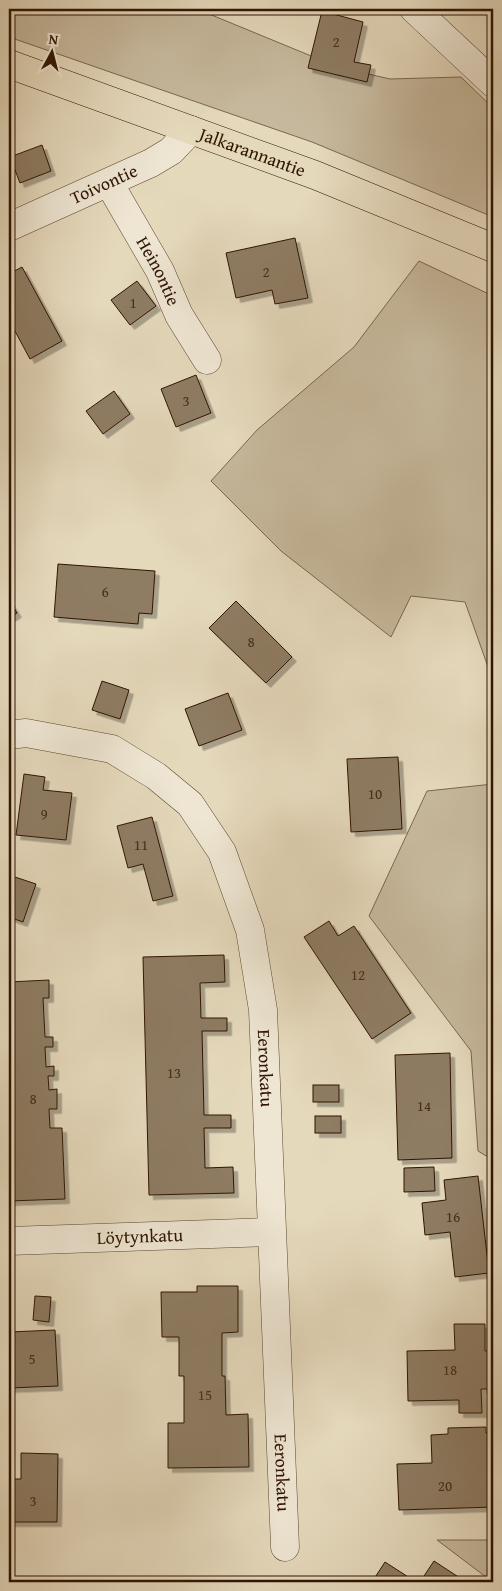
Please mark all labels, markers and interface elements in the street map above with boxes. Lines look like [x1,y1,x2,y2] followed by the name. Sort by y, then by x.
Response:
[28,28,78,78] north arrow
[48,29,60,50] text: N
[332,31,340,52] house number: 2
[194,119,310,184] street label: Jalkarannantie
[66,157,142,211] street label: Toivontie
[130,231,187,310] street label: Heinontie
[262,261,270,282] house number: 2
[129,292,137,313] house number: 1
[182,390,190,411] house number: 3
[101,581,109,602] house number: 6
[247,631,255,652] house number: 8
[368,783,382,804] house number: 10
[40,803,48,824] house number: 9
[134,834,148,855] house number: 11
[351,964,365,985] house number: 12
[251,1029,281,1108] street label: Eeronkatu
[167,1062,181,1083] house number: 13
[29,1088,37,1109] house number: 8
[417,1095,431,1116] house number: 14
[446,1206,460,1227] house number: 16
[96,1221,184,1251] street label: Löytynkatu
[28,1348,36,1369] house number: 5
[443,1359,457,1380] house number: 18
[198,1384,212,1405] house number: 15
[267,1433,298,1512] street label: Eeronkatu
[438,1475,452,1496] house number: 20
[29,1490,37,1511] house number: 3

